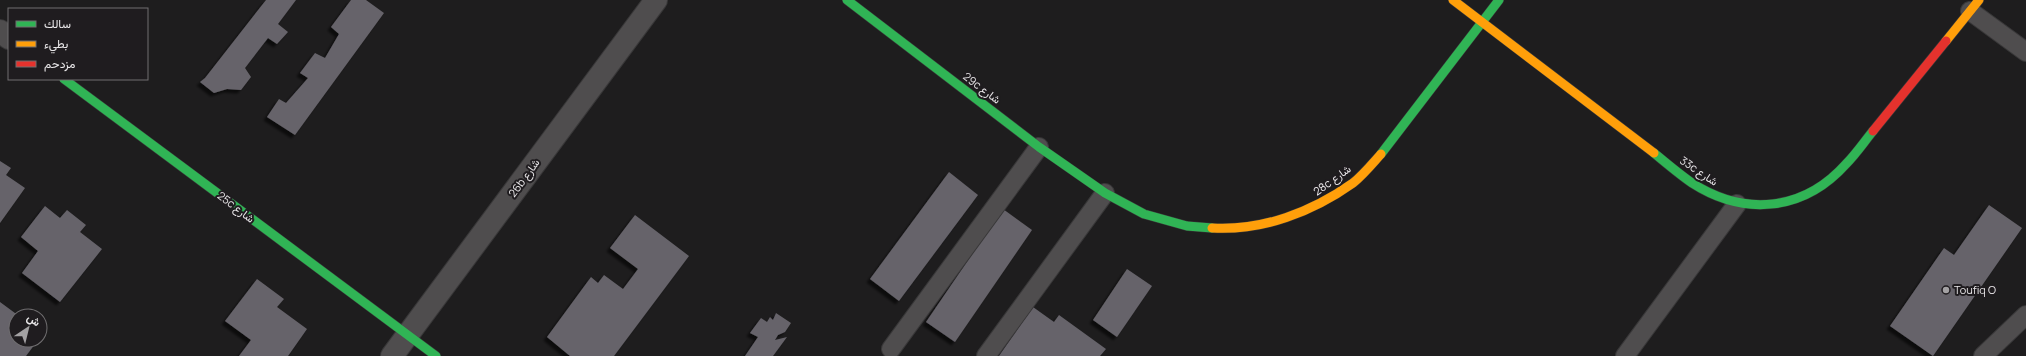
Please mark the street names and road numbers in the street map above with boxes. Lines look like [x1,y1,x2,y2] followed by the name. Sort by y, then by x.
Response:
[960,69,1004,108] street label: 29c شارع
[1677,152,1721,190] street label: 33c شارع
[505,155,544,200] street label: 26b شارع
[1310,161,1354,199] street label: 28c شارع
[214,188,258,227] street label: 25c شارع

